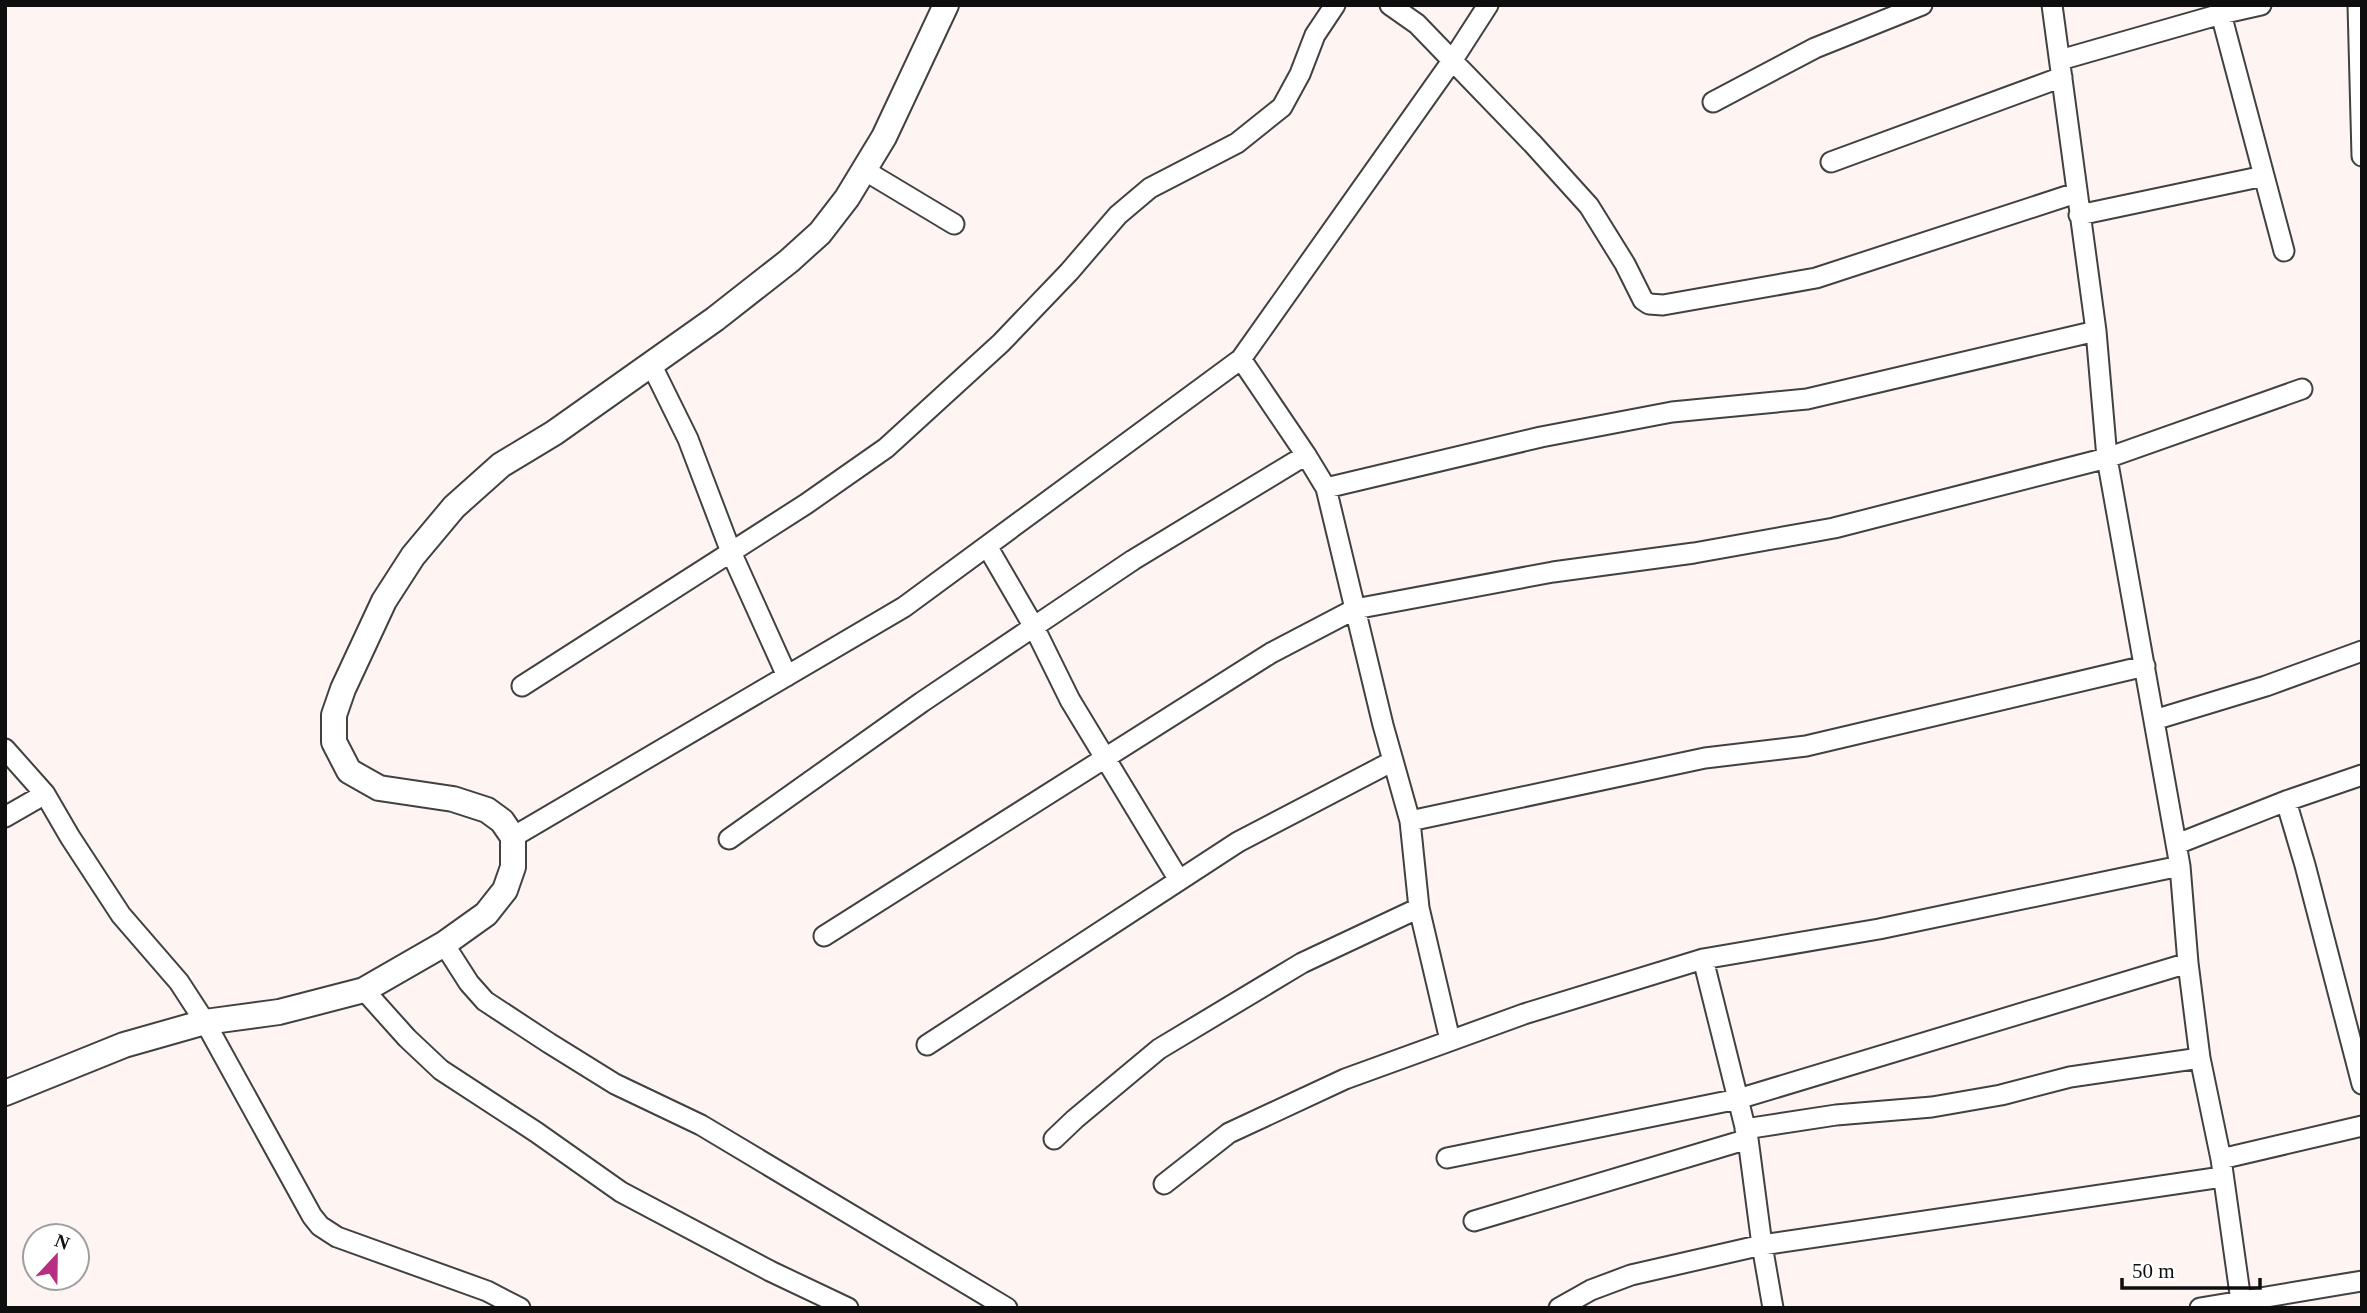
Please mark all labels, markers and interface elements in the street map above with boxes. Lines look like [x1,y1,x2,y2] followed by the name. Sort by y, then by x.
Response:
[21,1222,91,1292] north arrow
[52,1229,73,1254] text: N
[2122,1246,2260,1290] scale bar
[2132,1259,2175,1283] text: 50 m

